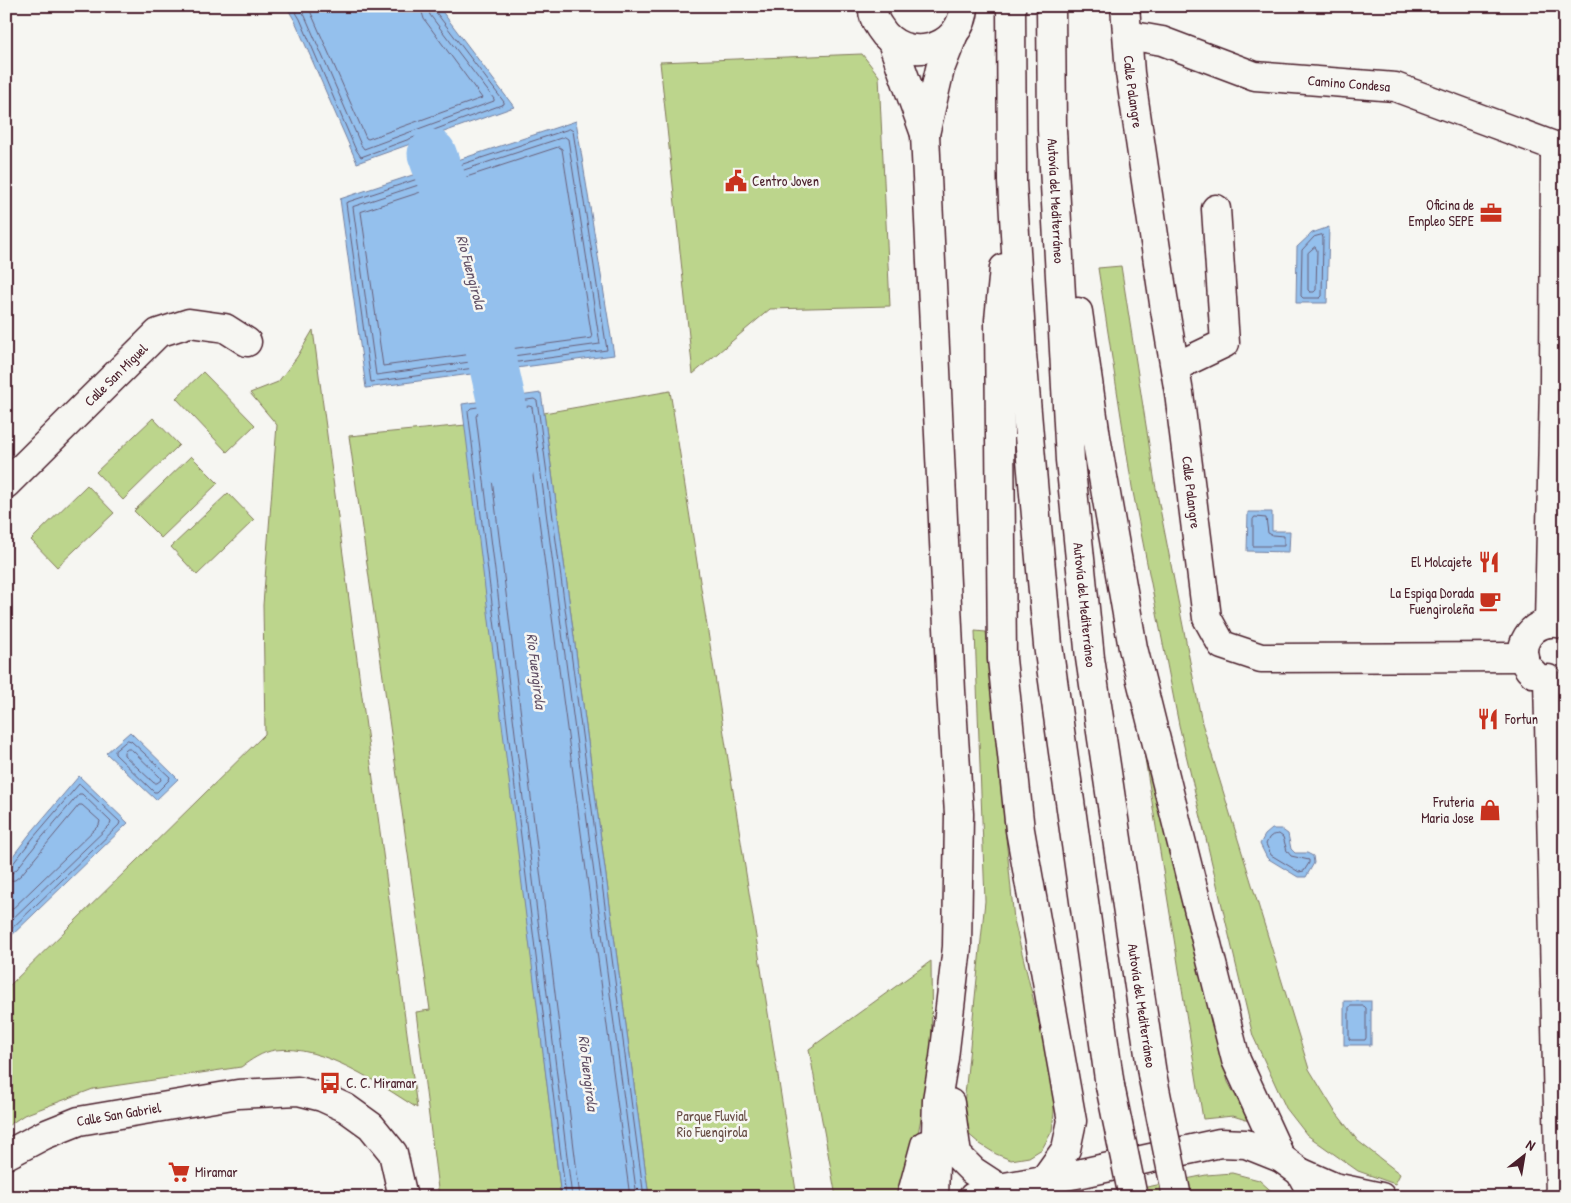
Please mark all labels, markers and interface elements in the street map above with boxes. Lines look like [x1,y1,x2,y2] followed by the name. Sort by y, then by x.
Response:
[1120,55,1148,129] street label: Calle Palangre
[1307,70,1391,96] street label: Camino Condesa
[1043,138,1069,264] street label: Autovía del Mediterráneo
[723,168,749,194] public building icon: Centro Joven
[752,171,819,190] place label: Centro Joven
[1409,195,1474,231] place label: Oficina de Empleo SEPE
[1478,200,1504,226] office icon: Oficina de Empleo SEPE
[452,233,492,313] water label: Rio Fuengirola
[80,339,152,410] street label: Calle San Miguel
[1178,455,1206,530] street label: Calle Palangre
[1069,541,1101,669] street label: Autovía del Mediterráneo
[1476,549,1502,575] restaurant icon: El Molcajete
[1411,552,1472,572] place label: El Molcajete
[1390,583,1475,619] place label: La Espiga Dorada Fuengiroleña
[1477,588,1503,614] cafe icon: La Espiga Dorada Fuengiroleña
[521,632,552,712] water label: Rio Fuengirola
[1475,706,1501,732] restaurant icon: Fortun
[1504,709,1538,728] place label: Fortun
[1421,792,1474,827] place label: Fruteria Maria Jose
[1477,797,1503,823] shop icon: Fruteria Maria Jose
[1124,942,1161,1069] street label: Autovía del Mediterráneo
[573,1034,604,1114] water label: Rio Fuengirola
[317,1070,343,1096] bus stop icon: C. C. Miramar
[346,1073,417,1092] place label: C. C. Miramar
[75,1097,163,1130] street label: Calle San Gabriel
[676,1106,748,1142] park label: Parque Fluvial Rio Fuengirola
[1498,1130,1548,1180] north arrow
[1523,1134,1540,1155] text: N
[166,1159,192,1185] supermarket icon: Miramar
[195,1162,238,1181] place label: Miramar

